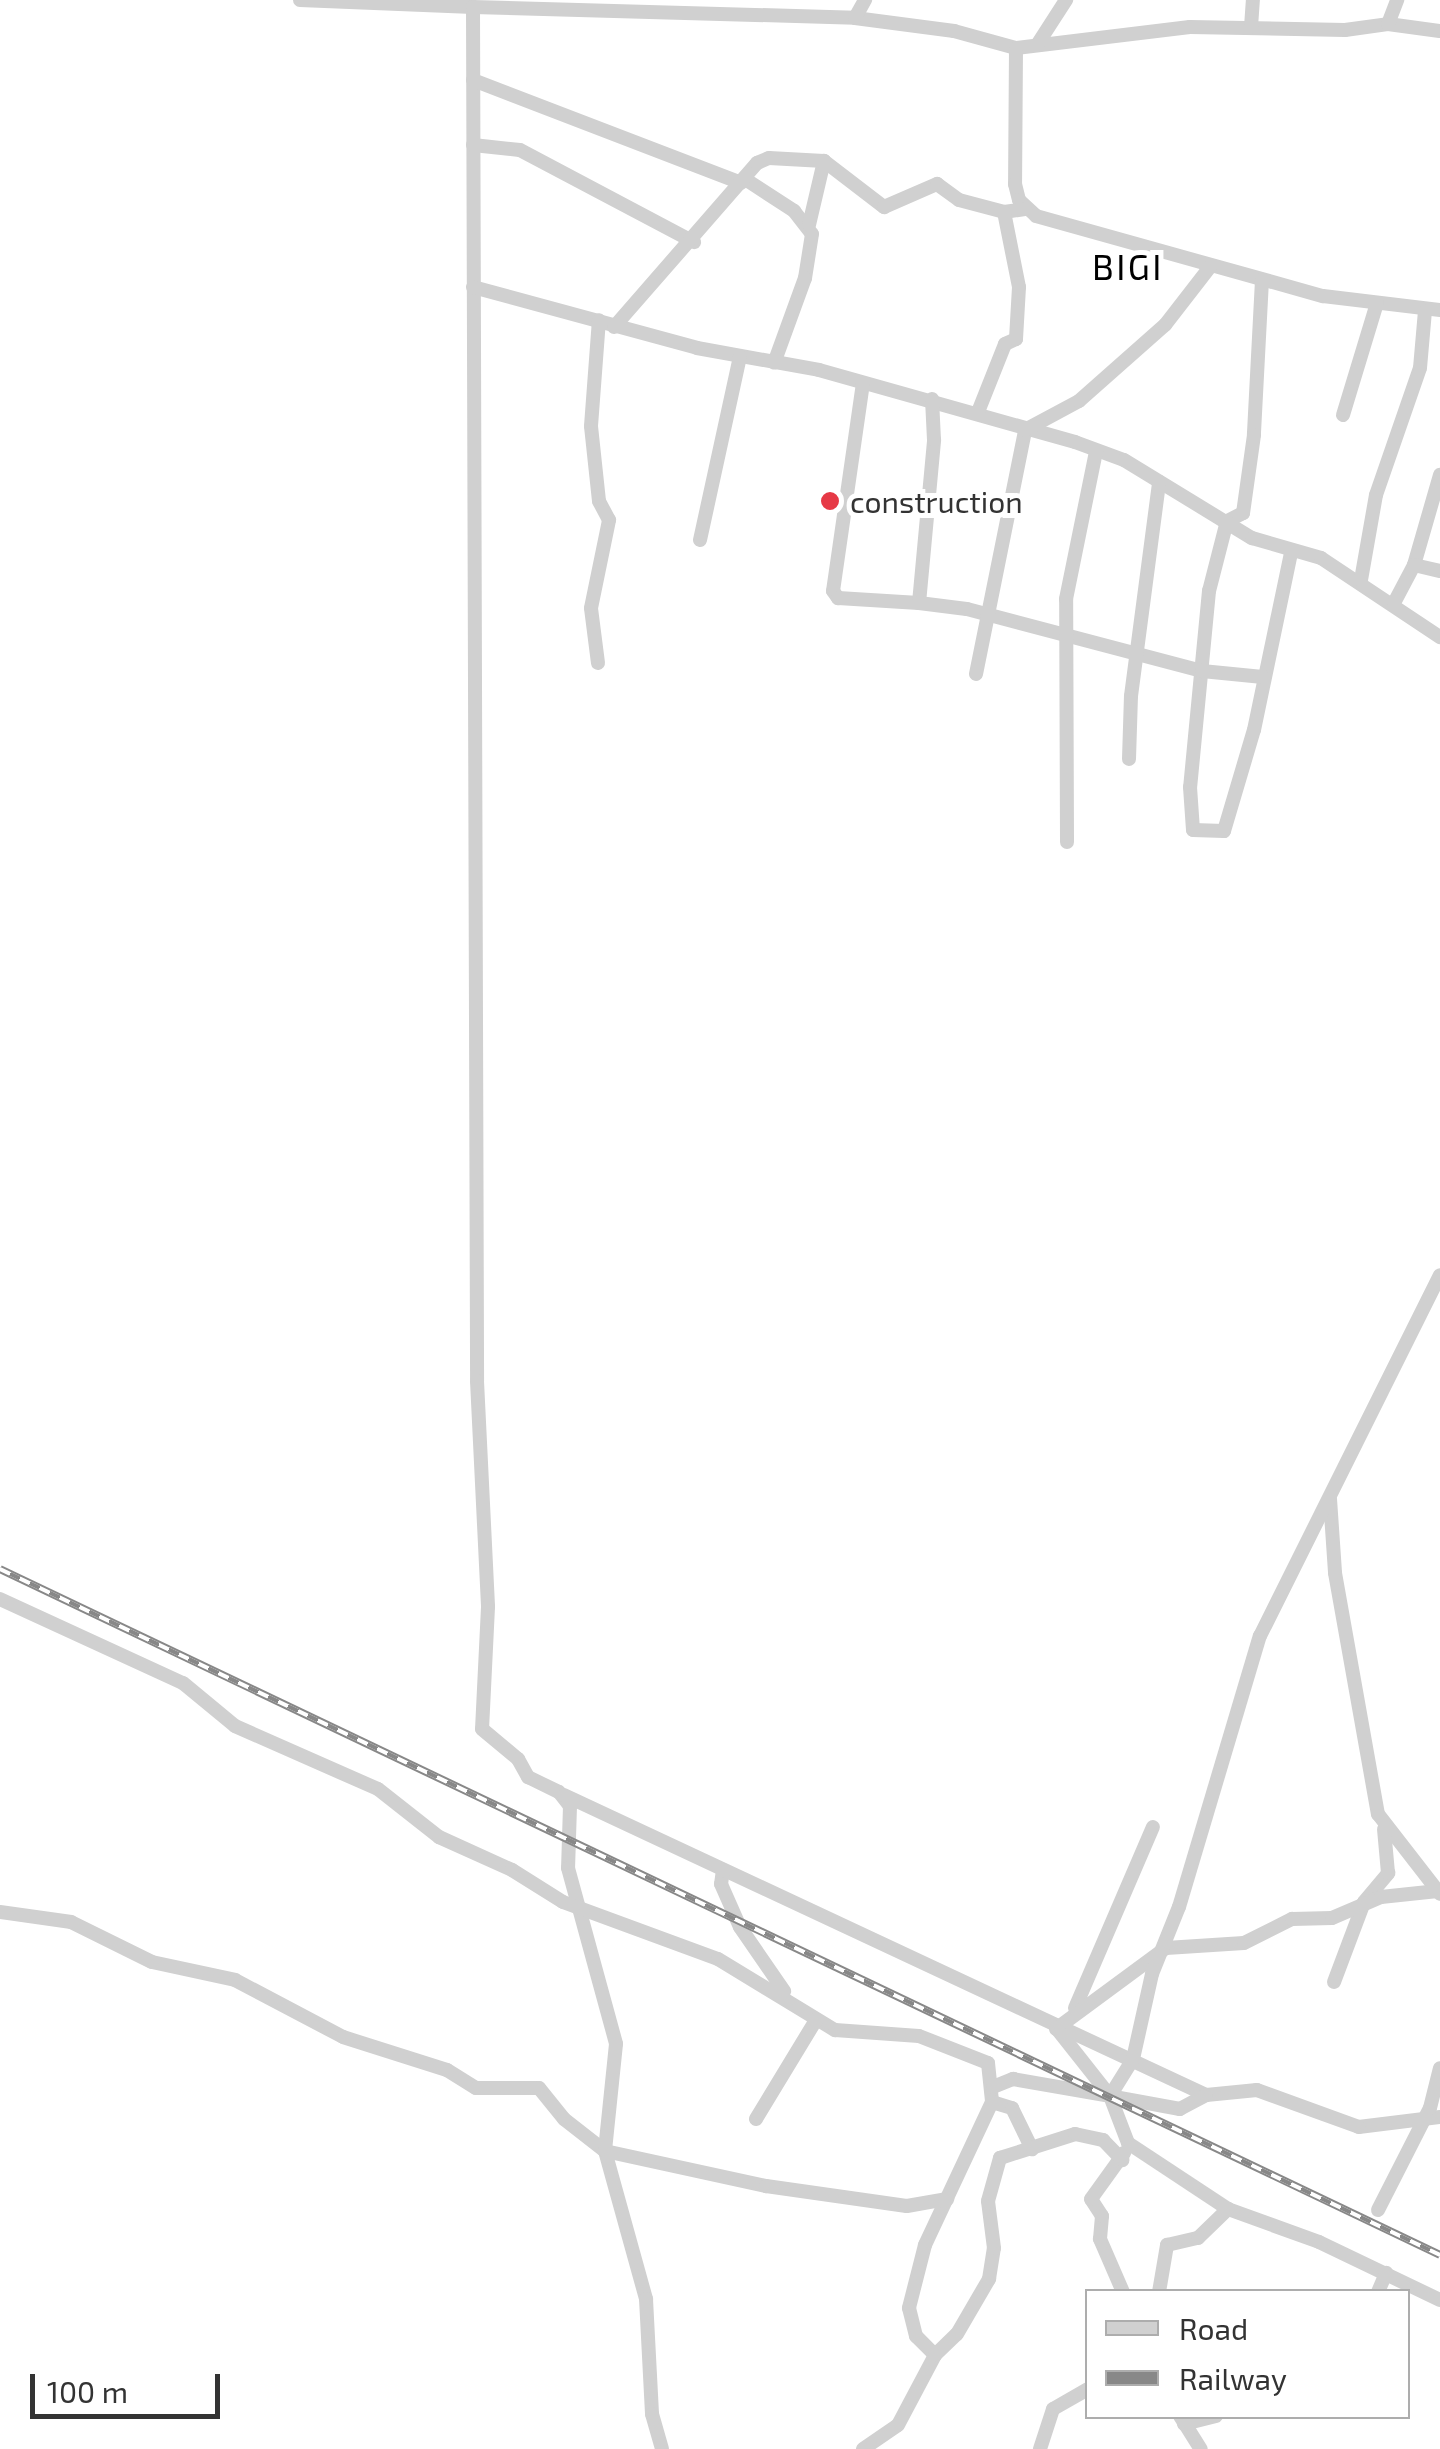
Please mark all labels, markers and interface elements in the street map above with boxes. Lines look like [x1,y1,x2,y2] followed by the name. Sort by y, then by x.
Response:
[1092,245,1164,287] district label: BIGI
[850,483,1023,519] place label: construction
[819,490,841,512] marker: construction
[1085,2289,1410,2419] legend
[1179,2310,1248,2346] text: Road
[35,2354,225,2416] scale bar
[1179,2360,1287,2396] text: Railway
[47,2373,128,2409] text: 100 m

